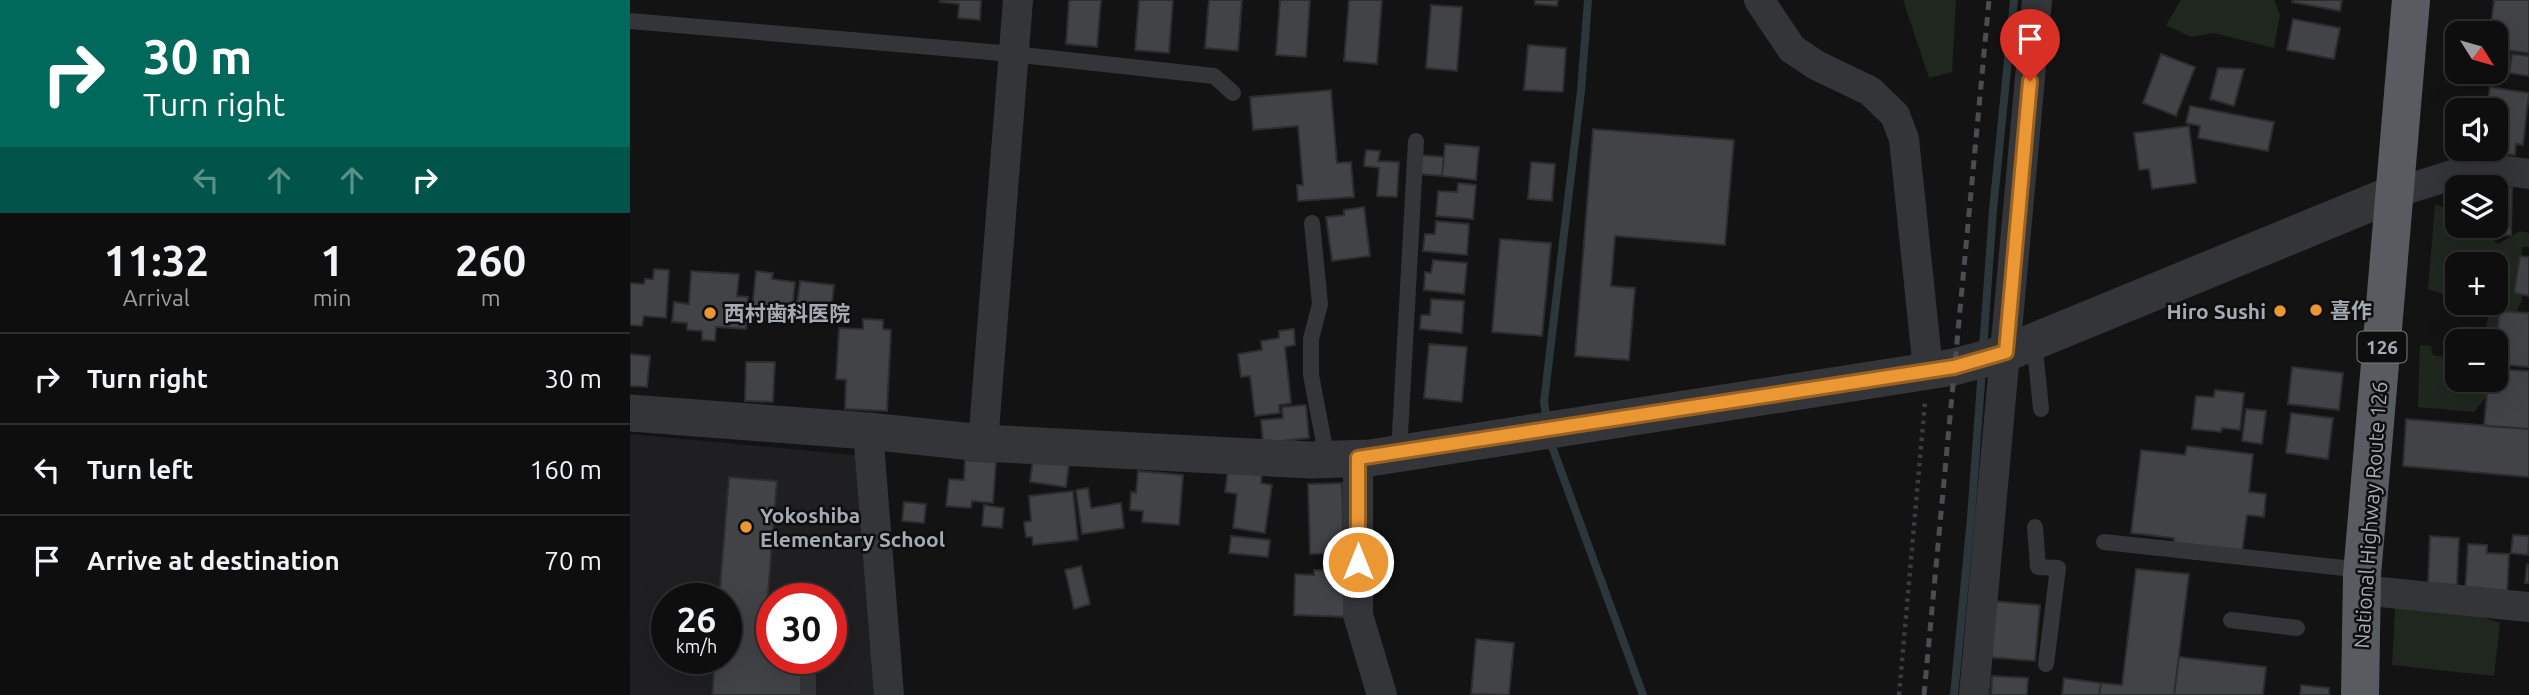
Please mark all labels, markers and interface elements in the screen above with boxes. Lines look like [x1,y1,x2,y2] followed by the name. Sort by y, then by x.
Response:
[2000,9,2060,81] pin
[2011,20,2049,58] icon: arrive
[2445,21,2508,84] north arrow
[2445,21,2508,392] map controls
[28,28,119,119] icon: right
[143,28,252,83] text: 30 m
[143,86,285,122] text: Turn right
[2445,98,2508,161] button: sound
[187,161,225,199] icon: left
[260,161,298,199] icon: ahead
[333,161,371,199] icon: ahead
[406,161,444,199] icon: right
[2445,175,2508,238] button: layers
[104,237,209,284] text: 11:32
[320,237,344,284] text: 1
[455,237,526,284] text: 260
[2445,252,2508,315] button: +
[123,285,190,310] text: Arrival
[313,285,351,310] text: min
[481,285,501,310] text: m
[2330,298,2372,322] place label: 喜作
[2167,299,2266,323] place label: Hiro Sushi
[724,301,850,325] place label: 西村歯科医院
[2308,302,2324,318] marker: 喜作
[2272,303,2288,319] marker: Hiro Sushi
[702,305,718,321] marker: 西村歯科医院
[2445,329,2508,392] button: −
[2358,332,2406,362] road number: 126
[28,360,66,398] icon: right
[87,364,208,393] text: Turn right
[544,364,602,393] text: 30 m
[2349,381,2391,649] street label: National Highway Route 126
[28,451,66,489] icon: left
[87,455,193,484] text: Turn left
[530,455,602,484] text: 160 m
[760,503,945,551] place label: Yokoshiba Elementary School
[738,519,754,535] marker: Yokoshiba Elementary School
[1321,525,1395,599] position arrow
[28,542,66,580] icon: arrive
[87,546,340,575] text: Arrive at destination
[544,546,602,575] text: 70 m
[756,583,847,674] speed limit sign: 30
[677,599,716,639] text: 26
[676,636,717,656] text: km/h

